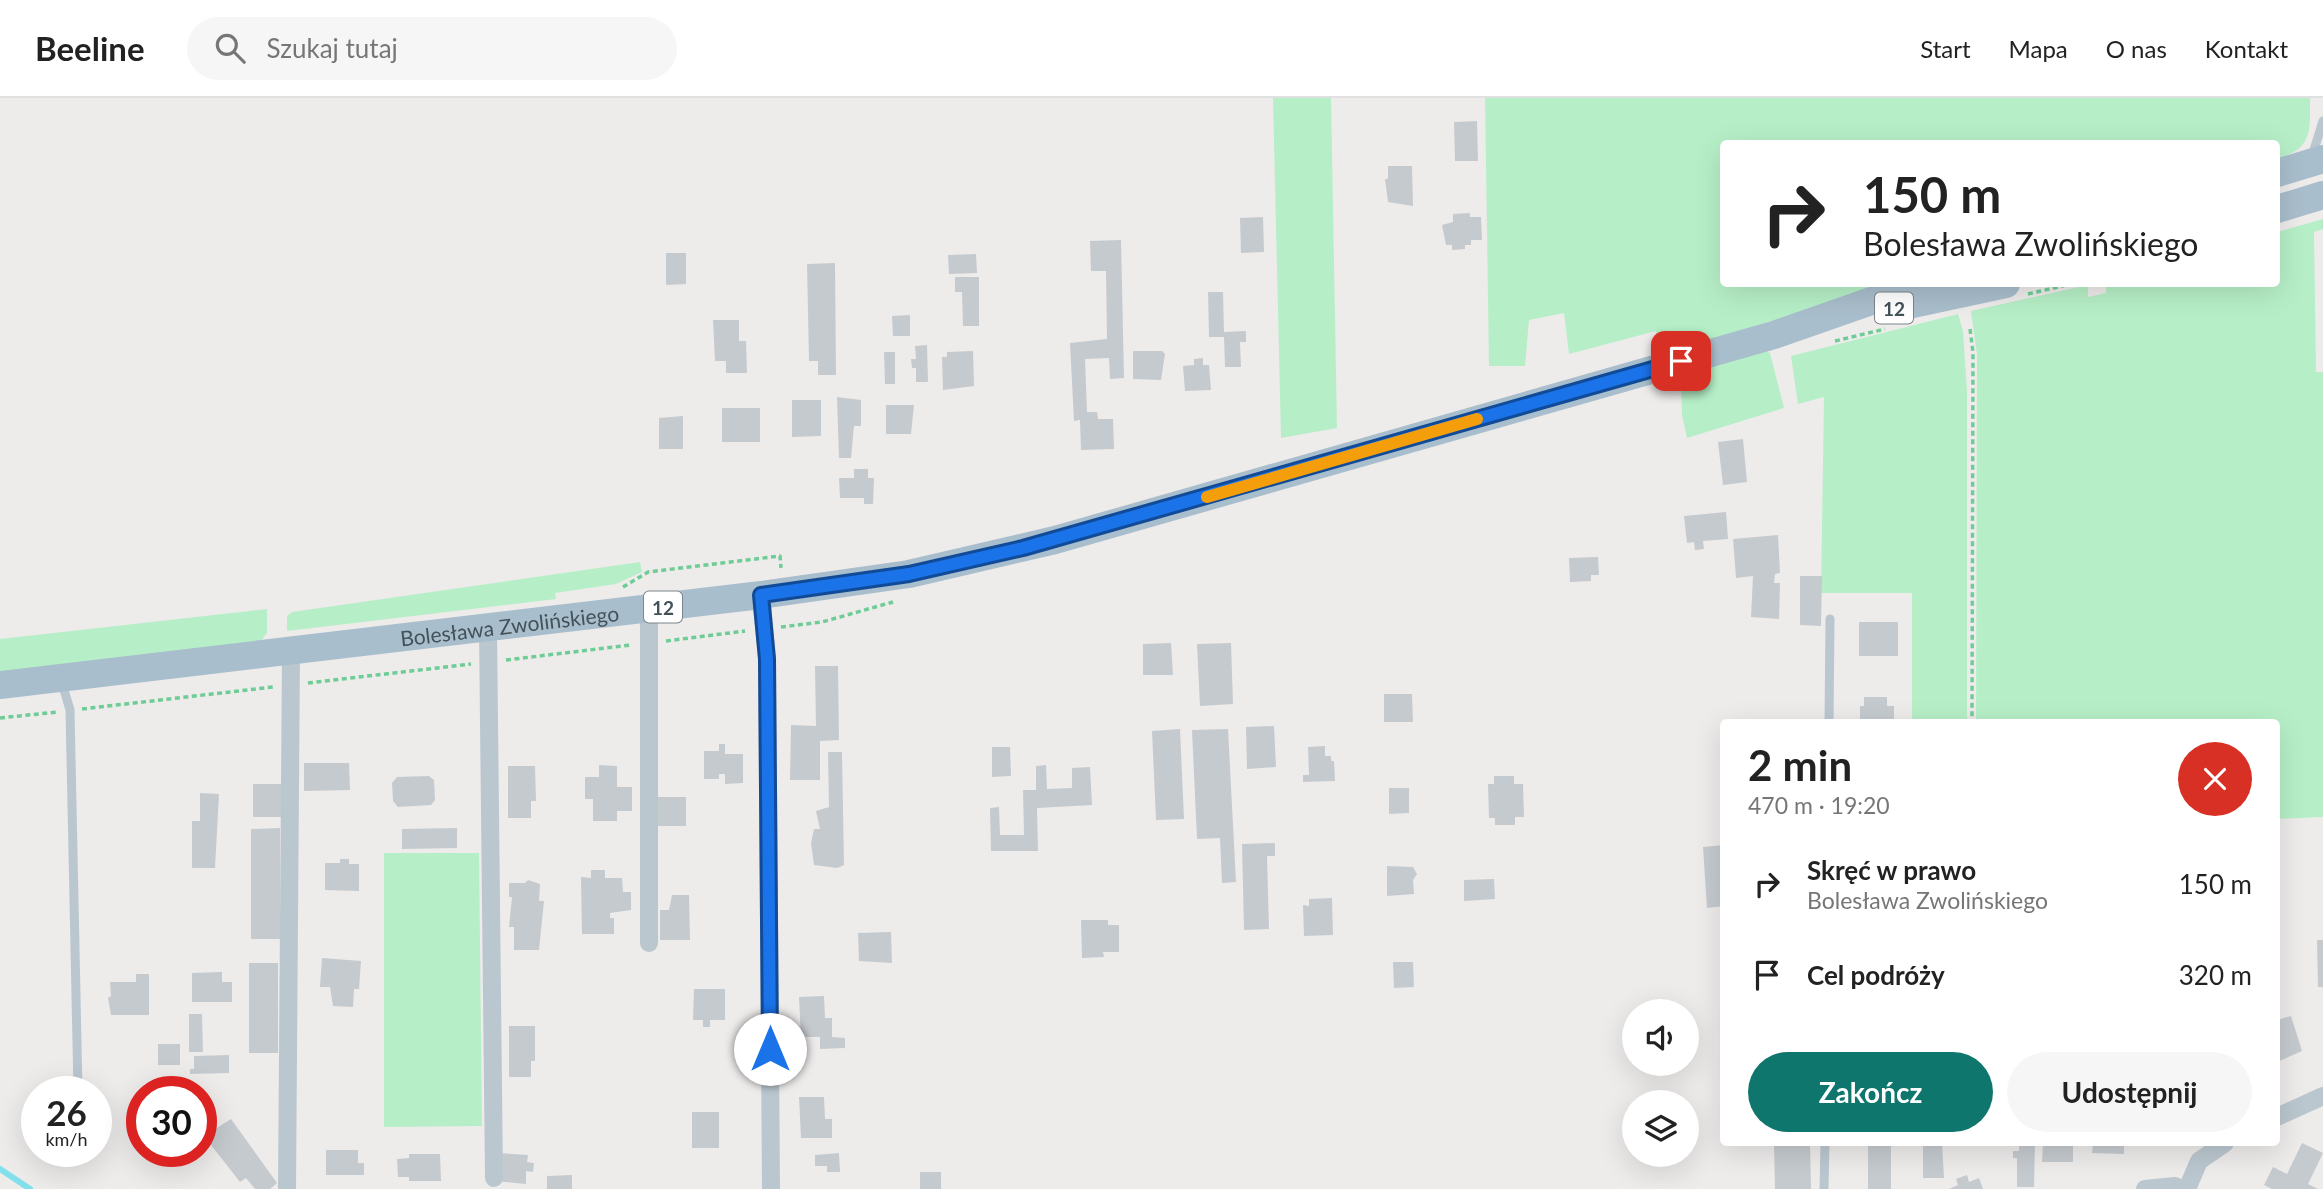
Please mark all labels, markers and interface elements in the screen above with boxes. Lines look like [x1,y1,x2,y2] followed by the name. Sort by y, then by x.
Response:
[187,17,677,80] search box
[35,28,145,68] text: Beeline
[211,29,249,67] icon: search
[267,32,398,64] text: Szukaj tutaj
[1920,34,1971,63] text: Start
[2009,34,2068,63] text: Mapa
[2106,34,2167,63] text: O nas
[2205,34,2288,63] text: Kontakt
[1863,165,2001,223] text: 150 m
[1748,168,1839,259] icon: right
[1863,224,2198,263] text: Bolesława Zwolińskiego
[1875,292,1913,324] road number: 12
[1651,331,1711,391] pin
[1662,342,1700,380] icon: arrive
[644,592,682,622] road number: 12
[399,599,620,650] street label: Bolesława Zwolińskiego
[1748,740,1852,790] text: 2 min
[2178,742,2252,816] button: close
[1748,791,1890,819] text: 470 m · 19:20
[1807,854,1976,886] text: Skręć w prawo
[1748,865,1786,903] icon: right
[2179,868,2252,900] text: 150 m
[1807,886,2048,914] text: Bolesława Zwolińskiego
[1748,956,1786,994] icon: arrive
[1807,959,1945,991] text: Cel podróży
[2179,959,2252,991] text: 320 m
[1622,999,1699,1167] map controls
[1622,999,1699,1076] button: sound
[733,1012,807,1086] position arrow
[1748,1052,1993,1132] button: Zakończ
[2007,1052,2252,1132] button: Udostępnij
[126,1076,217,1167] speed limit sign: 30
[1622,1090,1699,1167] button: layers
[46,1091,87,1133] text: 26
[45,1128,88,1150] text: km/h

